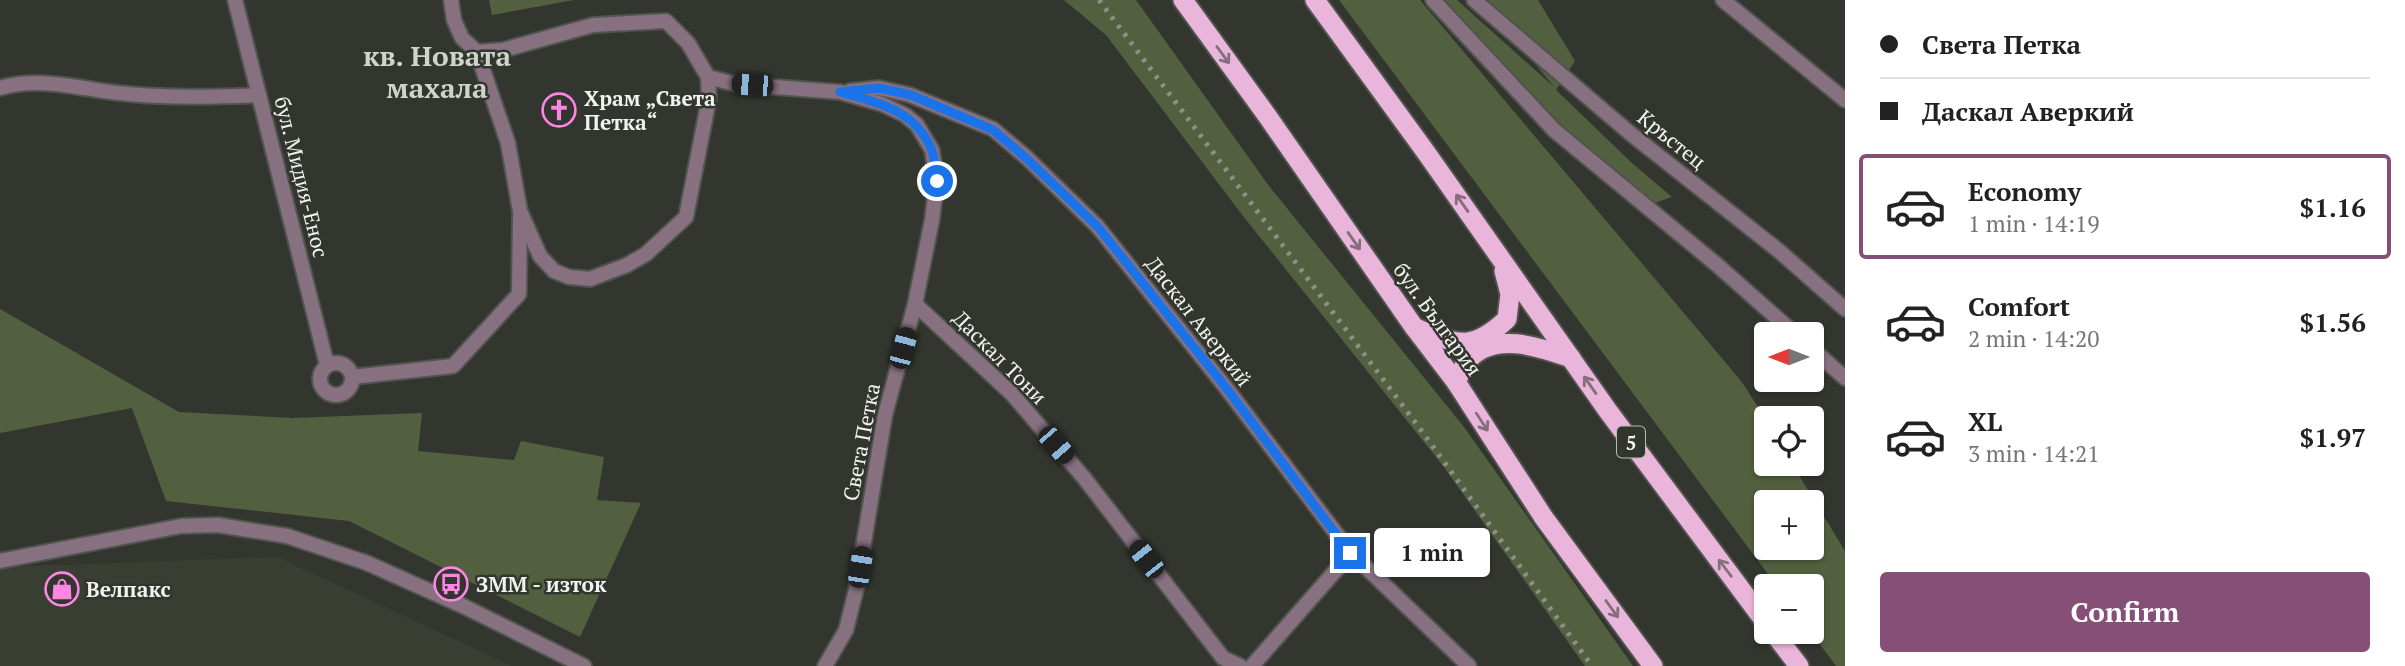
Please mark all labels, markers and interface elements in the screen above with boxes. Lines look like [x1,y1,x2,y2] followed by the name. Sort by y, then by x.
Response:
[1922,27,2081,61] text: Света Петка
[363,37,511,106] district label: кв. Новата махала
[1216,45,1230,64] one-way arrow
[731,73,774,97] car
[584,84,716,136] place label: Храм „Света Петка“
[540,91,578,129] church icon: Храм „Света Петка“
[268,93,336,261] street label: бул. Мидия-Енос
[1922,94,2134,128] text: Даскал Аверкий
[1632,103,1712,175] street label: Кръстец
[921,165,953,197] route start
[1968,174,2081,208] text: Economy
[1884,175,1947,238] icon: car
[2300,190,2366,224] text: $1.16
[1454,194,1469,213] one-way arrow
[1968,208,2100,239] text: 1 min · 14:19
[1347,231,1361,250] one-way arrow
[1139,250,1259,392] street label: Даскал Аверкий
[1387,257,1489,381] street label: бул. България
[1968,289,2070,323] text: Comfort
[1884,290,1947,353] icon: car
[947,304,1053,410] street label: Даскал Тони
[2300,305,2366,339] text: $1.56
[1754,322,1824,392] north arrow
[1754,322,1824,644] map controls
[1968,323,2100,354] text: 2 min · 14:20
[888,325,919,371] car
[1583,376,1597,395] one-way arrow
[836,380,886,503] street label: Света Петка
[1968,404,2002,438] text: XL
[1884,405,1947,468] icon: car
[1754,406,1824,476] button: locate
[1476,412,1490,432] one-way arrow
[2300,420,2366,454] text: $1.97
[1035,422,1078,468] car
[1617,426,1645,458] road number: 5
[1968,438,2100,469] text: 3 min · 14:21
[1754,490,1824,560] button: +
[1374,528,1490,578] callout: 1 min
[1125,536,1168,582] car
[1334,537,1366,569] route end
[1401,537,1463,568] text: 1 min
[847,545,874,589] car
[1718,559,1732,578] one-way arrow
[432,565,470,603] bus stop icon: ЗММ - изток
[43,570,81,608] shop icon: Велпакс
[476,570,607,598] place label: ЗММ - изток
[1880,572,2370,652] button: Confirm
[1754,574,1824,644] button: −
[86,575,171,603] place label: Велпакс
[1604,600,1619,618] one-way arrow

